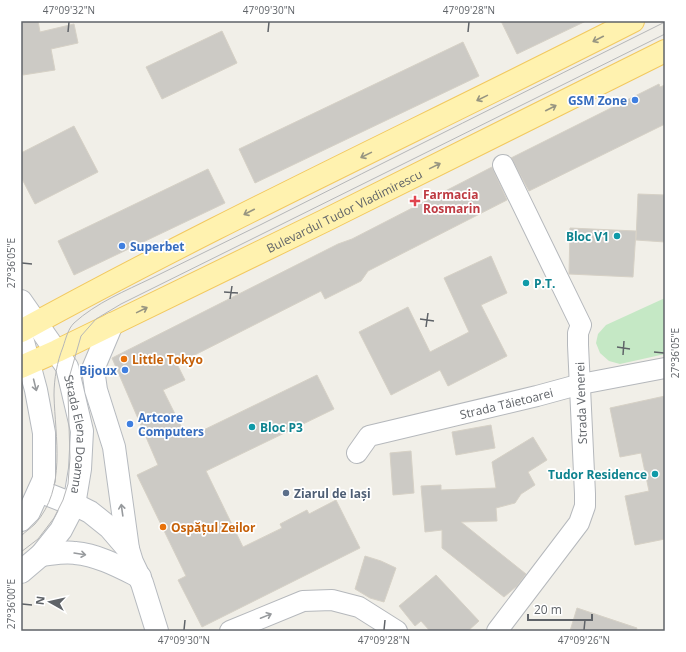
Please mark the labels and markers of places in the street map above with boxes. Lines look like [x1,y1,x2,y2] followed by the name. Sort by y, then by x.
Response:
[568,92,627,109] place label: GSM Zone
[630,95,640,105] marker: GSM Zone
[423,186,480,217] place label: Farmacia Rosmarin
[410,196,420,206] marker: Farmacia Rosmarin
[566,228,609,245] place label: Bloc V1
[612,231,622,241] marker: Bloc V1
[130,238,185,255] place label: Superbet
[117,241,127,251] marker: Superbet
[534,275,555,292] place label: P.T.
[521,278,531,288] marker: P.T.
[132,351,203,368] place label: Little Tokyo
[119,354,129,364] marker: Little Tokyo
[79,362,117,379] place label: Bijoux
[120,365,130,375] marker: Bijoux
[138,409,204,440] place label: Artcore Computers
[125,419,135,429] marker: Artcore Computers
[260,419,303,436] place label: Bloc P3
[247,422,257,432] marker: Bloc P3
[548,466,647,483] place label: Tudor Residence
[650,469,660,479] marker: Tudor Residence
[294,485,371,502] place label: Ziarul de Iași
[281,488,291,498] marker: Ziarul de Iași
[171,519,256,536] place label: Ospățul Zeilor
[158,522,168,532] marker: Ospățul Zeilor

